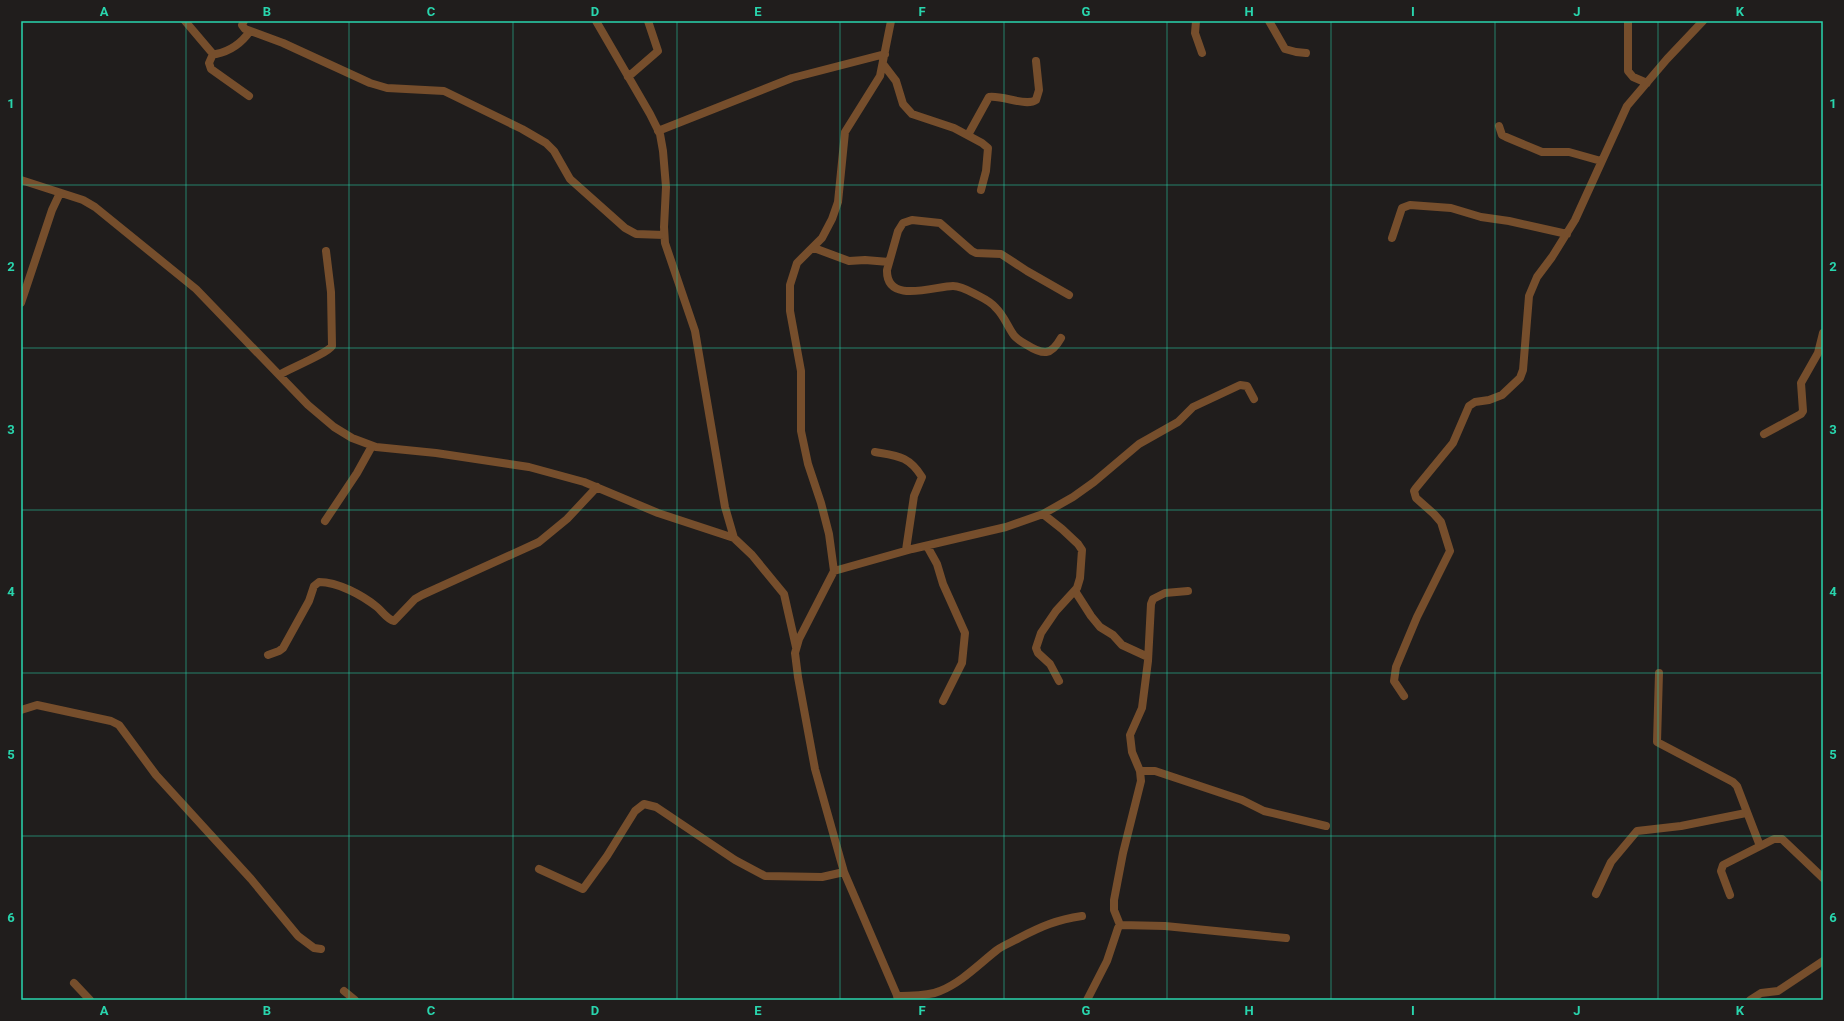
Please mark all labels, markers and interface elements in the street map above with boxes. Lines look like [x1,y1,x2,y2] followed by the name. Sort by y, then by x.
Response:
[100,4,109,19] text: A
[263,4,271,19] text: B
[427,4,436,19] text: C
[591,4,599,19] text: D
[754,4,762,19] text: E
[918,4,926,19] text: F
[1082,4,1091,19] text: G
[1244,4,1254,19] text: H
[1411,4,1415,19] text: I
[1573,4,1581,19] text: J
[1736,4,1745,19] text: K
[7,96,15,111] text: 1
[1829,96,1837,111] text: 1
[7,259,15,274] text: 2
[1829,259,1837,274] text: 2
[7,422,15,437] text: 3
[1829,422,1837,437] text: 3
[7,584,15,599] text: 4
[1829,584,1837,599] text: 4
[7,747,15,762] text: 5
[1829,747,1837,762] text: 5
[7,910,15,925] text: 6
[1829,910,1837,925] text: 6
[100,1003,109,1018] text: A
[263,1003,271,1018] text: B
[427,1003,436,1018] text: C
[591,1003,599,1018] text: D
[754,1003,762,1018] text: E
[918,1003,926,1018] text: F
[1082,1003,1091,1018] text: G
[1244,1003,1254,1018] text: H
[1411,1003,1415,1018] text: I
[1573,1003,1581,1018] text: J
[1736,1003,1745,1018] text: K

